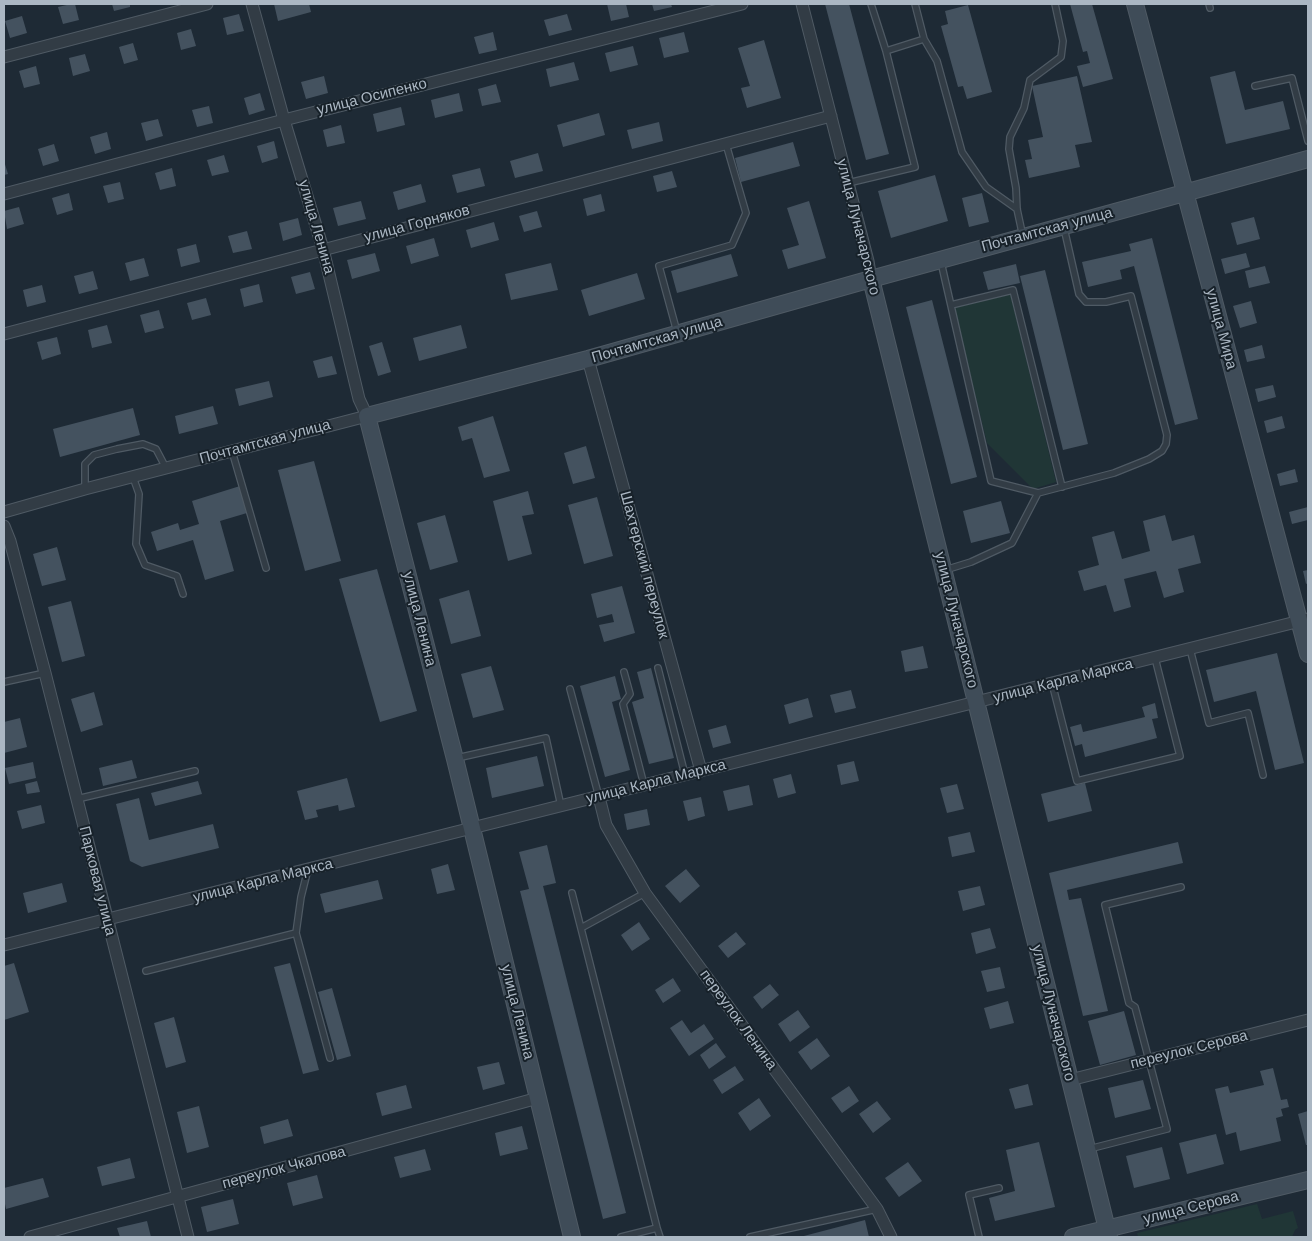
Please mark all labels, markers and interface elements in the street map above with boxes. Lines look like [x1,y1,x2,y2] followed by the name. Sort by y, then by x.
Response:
[315,75,429,119] street label: улица Осипенко
[832,157,884,297] street label: улица Луначарского
[294,178,338,276] street label: улица Ленина
[362,201,472,247] street label: улица Горняков
[980,204,1114,256] street label: Почтамтская улица
[1202,287,1240,371] street label: улица Мира
[590,313,724,367] street label: Почтамтская улица
[198,416,332,468] street label: Почтамтская улица
[616,489,672,641] street label: Шахтерский переулок
[930,550,982,690] street label: улица Луначарского
[399,570,439,668] street label: улица Ленина
[991,655,1135,707] street label: улица Карла Маркса
[584,756,728,808] street label: улица Карла Маркса
[75,824,119,938] street label: Парковая улица
[191,855,335,907] street label: улица Карла Маркса
[1027,943,1079,1083] street label: улица Луначарского
[497,963,537,1061] street label: улица Ленина
[696,966,780,1074] street label: переулок Ленина
[1129,1027,1249,1073] street label: переулок Серова
[220,1143,348,1193] street label: переулок Чкалова
[1142,1187,1240,1229] street label: улица Серова

